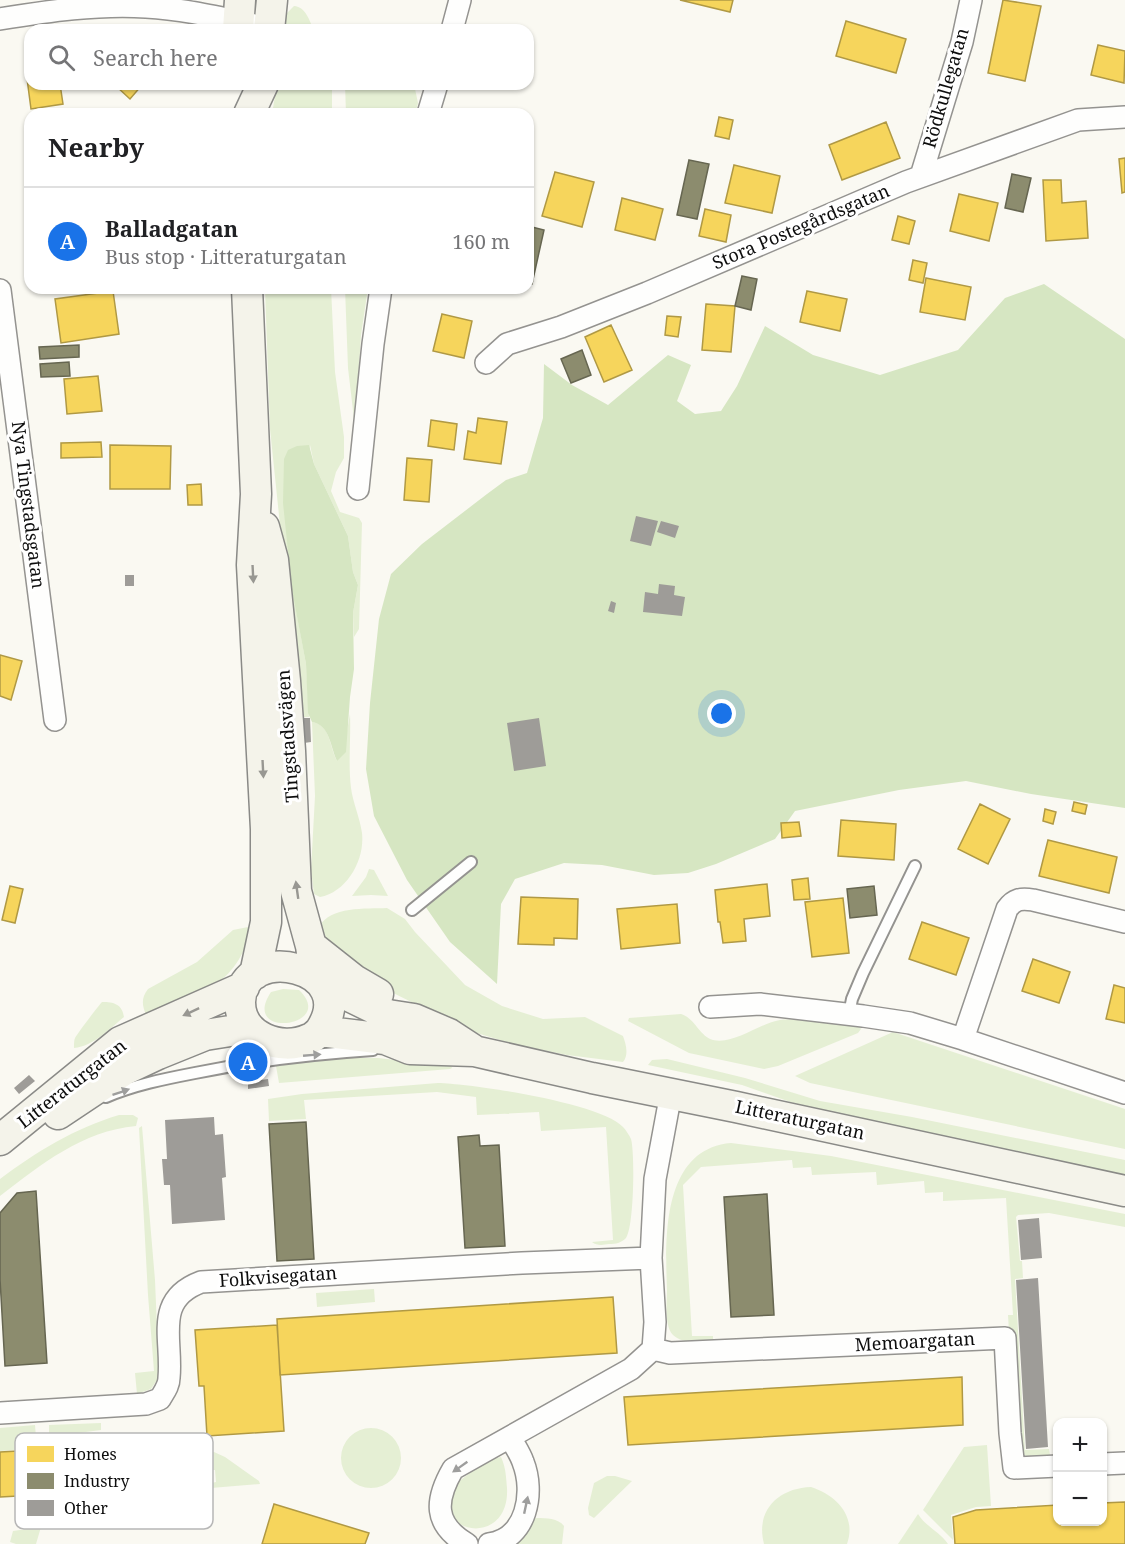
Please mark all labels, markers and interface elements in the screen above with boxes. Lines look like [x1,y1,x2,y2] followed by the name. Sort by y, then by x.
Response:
[24,24,534,90] search box
[916,25,974,151] street label: Rödkullegatan
[45,41,78,74] icon: search
[93,42,218,72] text: Search here
[48,129,144,165] text: Nearby
[708,178,893,274] street label: Stora Postegårdsgatan
[105,213,238,243] text: Balladgatan
[60,228,75,255] text: A
[452,228,510,255] text: 160 m
[105,243,347,270] text: Bus stop · Litteraturgatan
[7,420,51,590] street label: Nya Tingstadsgatan
[248,564,257,583] one-way arrow
[270,668,304,803] street label: Tingstadsvägen
[707,699,736,728] your location
[258,759,267,778] one-way arrow
[292,880,302,899] one-way arrow
[183,1007,200,1016] one-way arrow
[12,1033,131,1133] street label: Litteraturgatan
[228,1040,268,1084] pin: A
[302,1050,321,1060] one-way arrow
[112,1086,130,1096] one-way arrow
[733,1094,867,1145] street label: Litteraturgatan
[218,1260,338,1292] street label: Folkvisegatan
[854,1326,976,1356] street label: Memoargatan
[1053,1418,1107,1526] map controls
[1053,1418,1107,1472] button: +
[15,1433,213,1529] legend
[64,1443,117,1465] text: Homes
[452,1461,468,1473] one-way arrow
[64,1470,131,1492] text: Industry
[1053,1472,1107,1526] button: −
[522,1495,531,1514] one-way arrow
[64,1497,108,1519] text: Other

